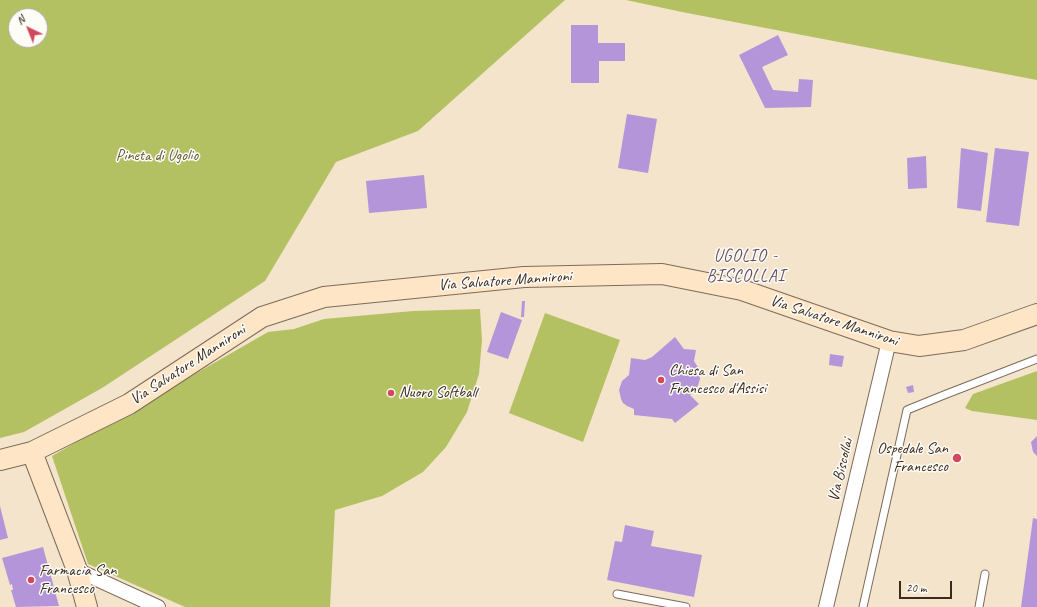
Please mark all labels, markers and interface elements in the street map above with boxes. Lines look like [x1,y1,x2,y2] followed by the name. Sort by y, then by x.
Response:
[8,8,48,48] north arrow
[13,13,28,27] text: N
[116,146,198,166] park label: Pineta di Ugolio
[707,247,785,287] district label: UGOLIO - BISCOLLAI
[438,267,572,295] street label: Via Salvatore Mannironi
[768,291,900,351] street label: Via Salvatore Mannironi
[127,321,249,409] street label: Via Salvatore Mannironi
[669,361,766,399] place label: Chiesa di San Francesco d'Assisi
[656,375,666,385] marker: Chiesa di San Francesco d'Assisi
[399,383,477,403] place label: Nuoro Softball
[386,388,396,398] marker: Nuoro Softball
[824,437,858,503] street label: Via Biscollai
[877,439,948,477] place label: Ospedale San Francesco
[951,452,963,464] marker: Ospedale San Francesco
[39,561,116,599] place label: Farmacia San Francesco
[901,573,954,599] scale bar
[26,575,36,585] marker: Farmacia San Francesco
[906,580,926,596] text: 20 m

